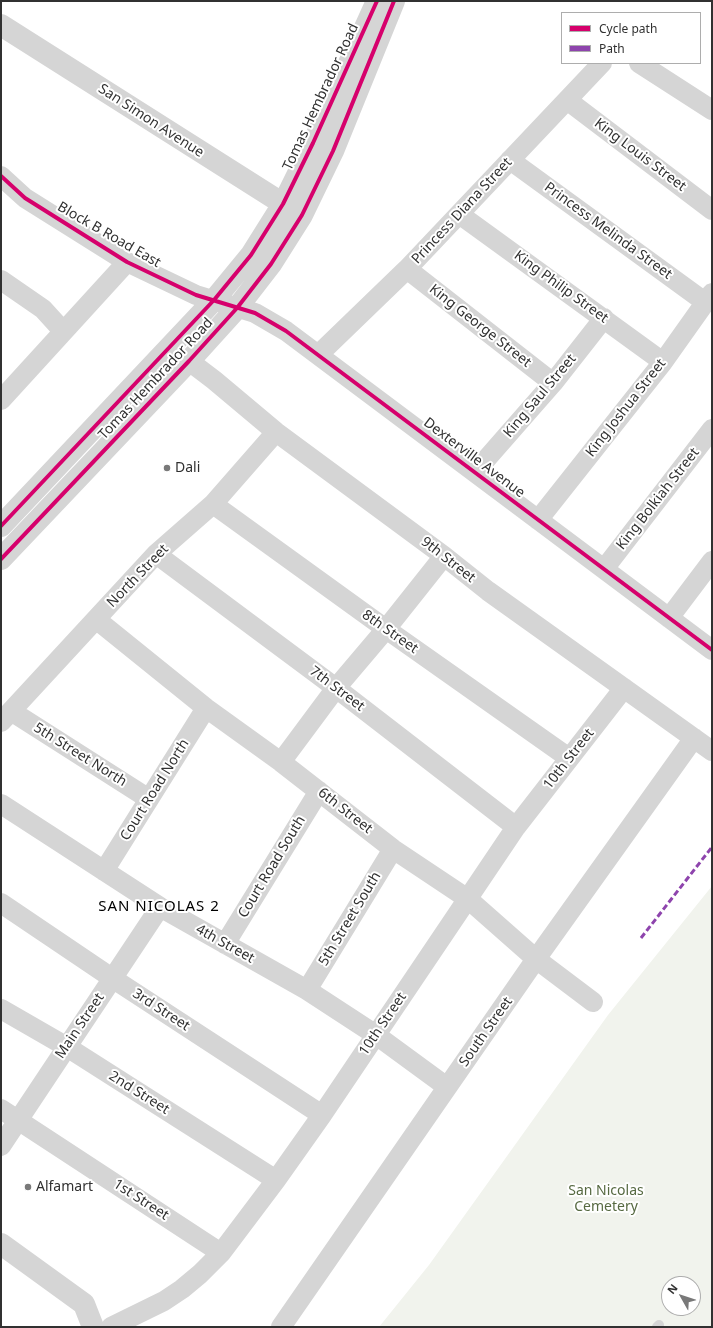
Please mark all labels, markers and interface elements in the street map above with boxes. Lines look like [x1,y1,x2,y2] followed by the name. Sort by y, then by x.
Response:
[561,12,701,64] legend
[599,20,657,37] text: Cycle path
[280,21,362,173] street label: Tomas Hembrador Road
[599,40,625,57] text: Path
[95,81,207,161] street label: San Simon Avenue
[591,115,689,195] street label: King Louis Street
[408,154,516,268] street label: Princess Diana Street
[541,179,675,283] street label: Princess Melinda Street
[54,199,164,271] street label: Block B Road East
[511,247,611,327] street label: King Philip Street
[426,281,534,371] street label: King George Street
[95,315,217,443] street label: Tomas Hembrador Road
[500,351,580,441] street label: King Saul Street
[582,356,670,460] street label: King Joshua Street
[420,414,528,502] street label: Dexterville Avenue
[613,445,703,553] street label: King Bolkiah Street
[175,460,200,476] place label: Dali
[162,463,172,473] marker: Dali
[417,534,479,586] street label: 9th Street
[104,541,172,611] street label: North Street
[359,607,421,657] street label: 8th Street
[306,663,368,715] street label: 7th Street
[30,720,130,790] street label: 5th Street North
[540,725,598,793] street label: 10th Street
[117,736,193,844] street label: Court Road North
[314,785,376,837] street label: 6th Street
[235,813,309,921] street label: Court Road South
[315,869,385,969] street label: 5th Street South
[98,898,220,916] district label: SAN NICOLAS 2
[193,921,257,967] street label: 4th Street
[129,985,193,1035] street label: 3rd Street
[356,989,410,1059] street label: 10th Street
[52,990,108,1062] street label: Main Street
[456,994,516,1070] street label: South Street
[106,1068,172,1118] street label: 2nd Street
[110,1176,172,1224] street label: 1st Street
[36,1179,93,1195] place label: Alfamart
[23,1182,33,1192] marker: Alfamart
[568,1183,644,1216] park label: San Nicolas Cemetery
[661,1276,701,1316] north arrow
[663,1281,681,1297] text: N

